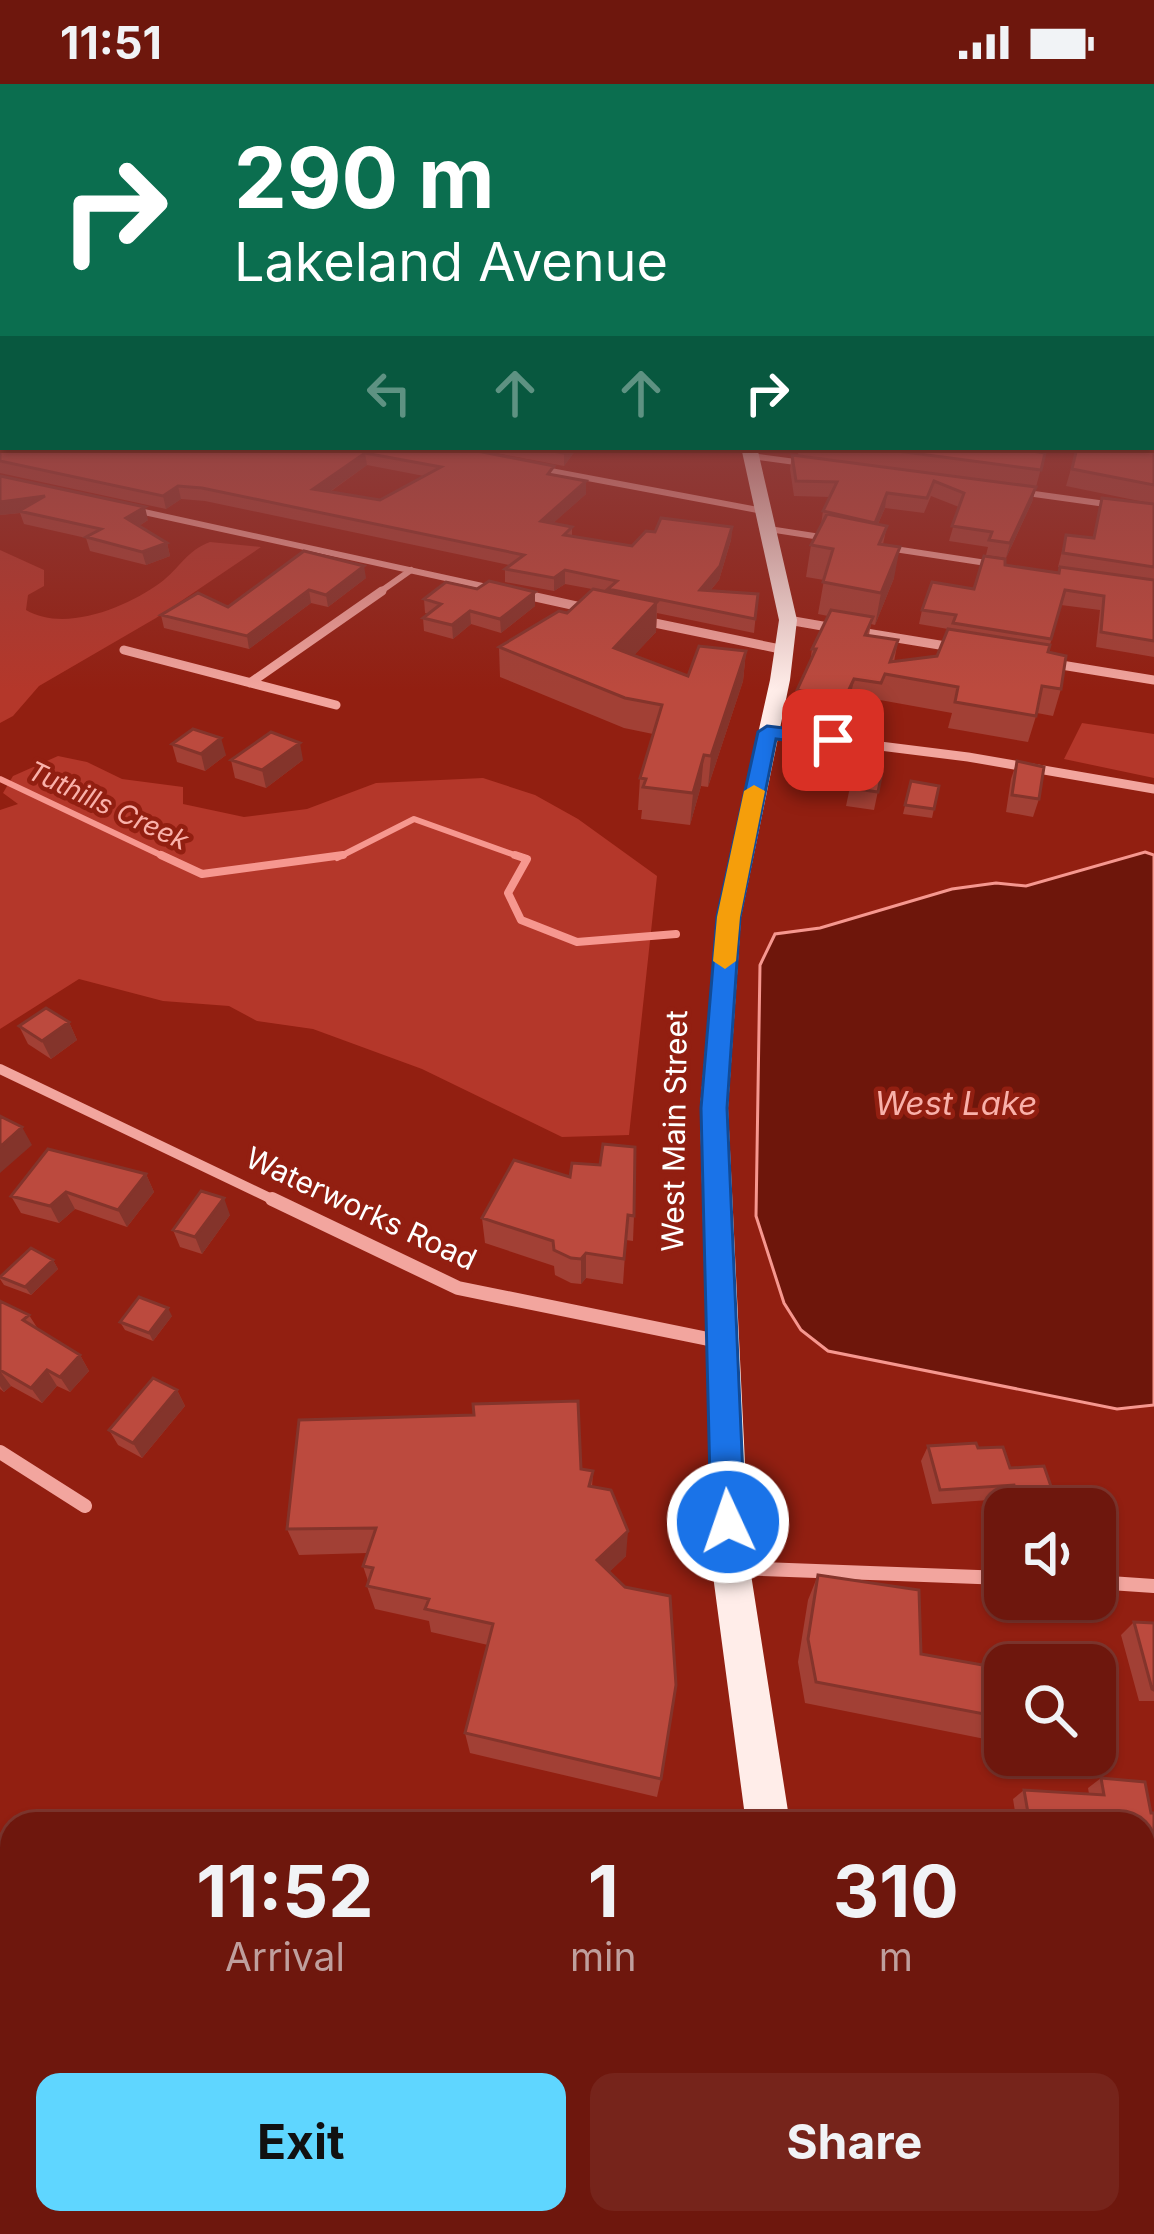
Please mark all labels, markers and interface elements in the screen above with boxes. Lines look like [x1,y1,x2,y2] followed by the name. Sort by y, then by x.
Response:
[60,15,162,70] text: 11:51
[234,127,495,228] text: 290 m
[36,132,192,288] icon: right
[234,229,668,294] text: Lakeland Avenue
[356,360,422,426] icon: left
[482,360,548,426] icon: ahead
[608,360,674,426] icon: ahead
[734,360,800,426] icon: right
[782,689,884,791] pin
[800,707,866,773] icon: arrive
[23,754,195,858] water label: Tuthills Creek
[654,1010,694,1252] street label: West Main Street
[875,1083,1037,1123] water label: West Lake
[240,1139,482,1277] street label: Waterworks Road
[665,1459,791,1585] position arrow
[984,1488,1116,1776] map controls
[984,1488,1116,1620] button: sound
[984,1644,1116,1776] button: search
[196,1847,374,1934] text: 11:52
[588,1847,619,1934] text: 1
[833,1847,959,1934] text: 310
[225,1933,345,1980] text: Arrival
[570,1933,637,1980] text: min
[879,1933,913,1980] text: m
[36,2073,566,2211] button: Exit
[590,2073,1119,2211] button: Share

